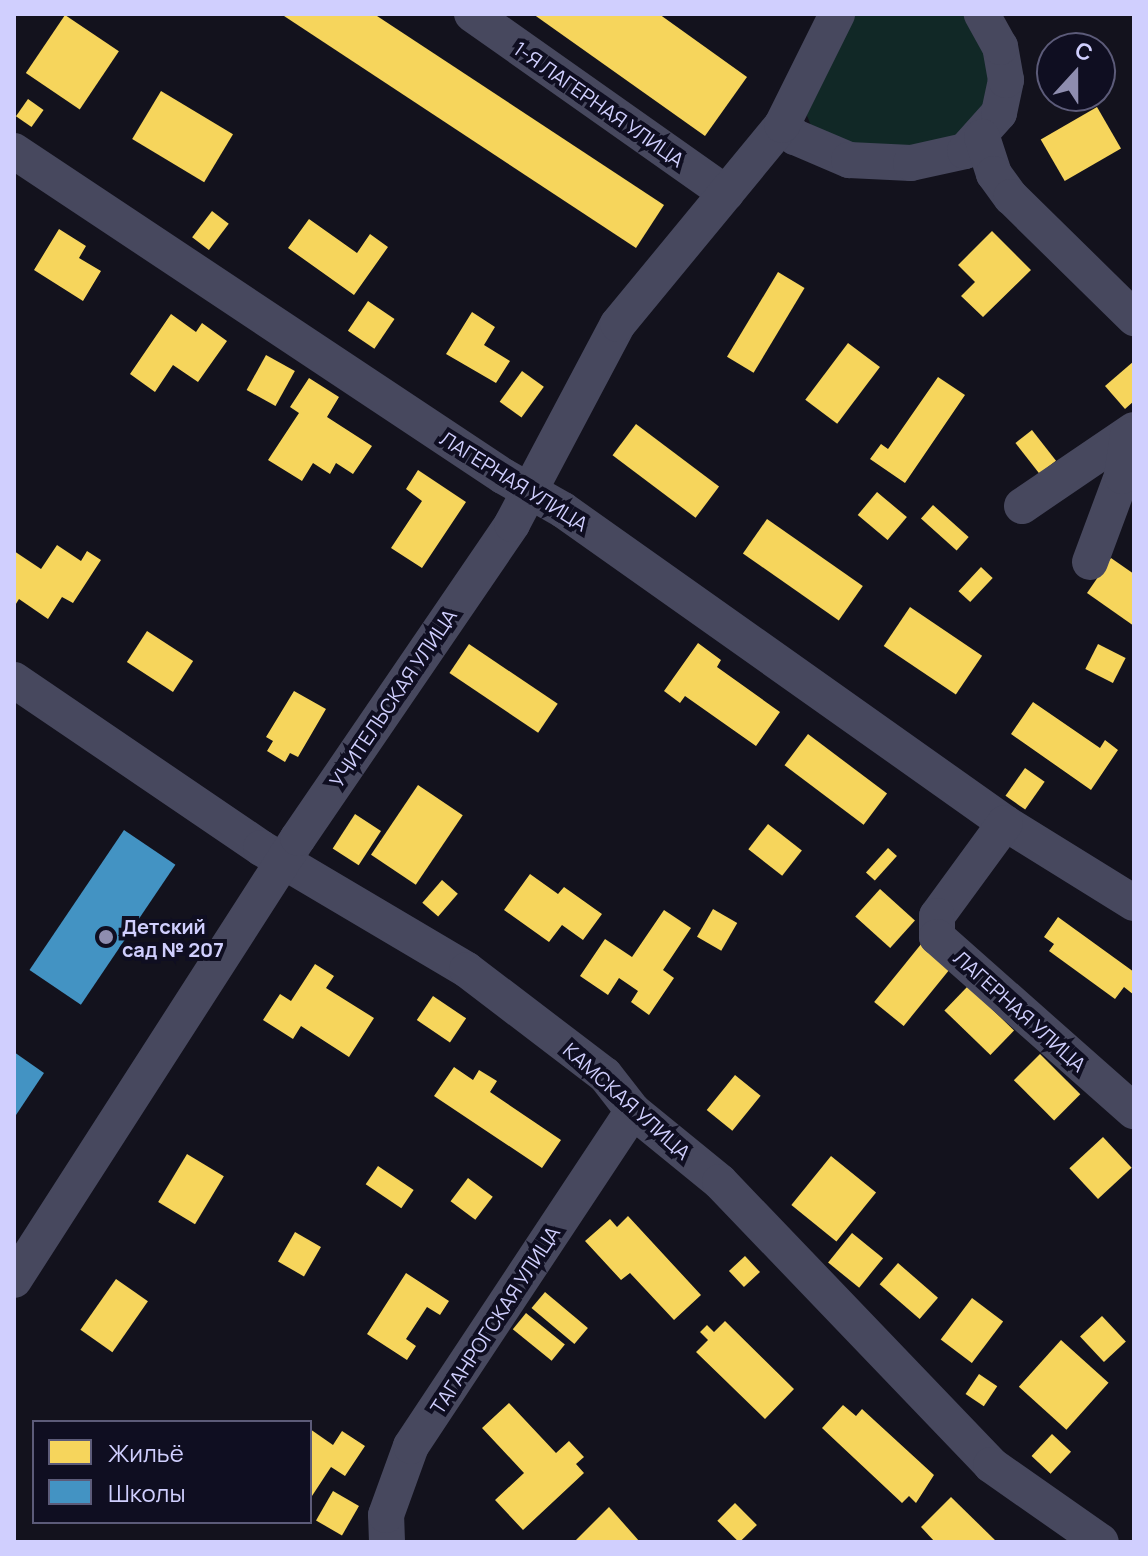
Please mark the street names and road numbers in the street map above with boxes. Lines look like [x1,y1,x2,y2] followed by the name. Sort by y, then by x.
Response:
[509,36,689,172] street label: 1-Я ЛАГЕРНАЯ УЛИЦА
[436,426,592,536] street label: ЛАГЕРНАЯ УЛИЦА
[324,604,462,792] street label: УЧИТЕЛЬСКАЯ УЛИЦА
[949,945,1091,1077] street label: ЛАГЕРНАЯ УЛИЦА
[559,1038,695,1164] street label: КАМСКАЯ УЛИЦА
[425,1222,565,1418] street label: ТАГАНРОГСКАЯ УЛИЦА

